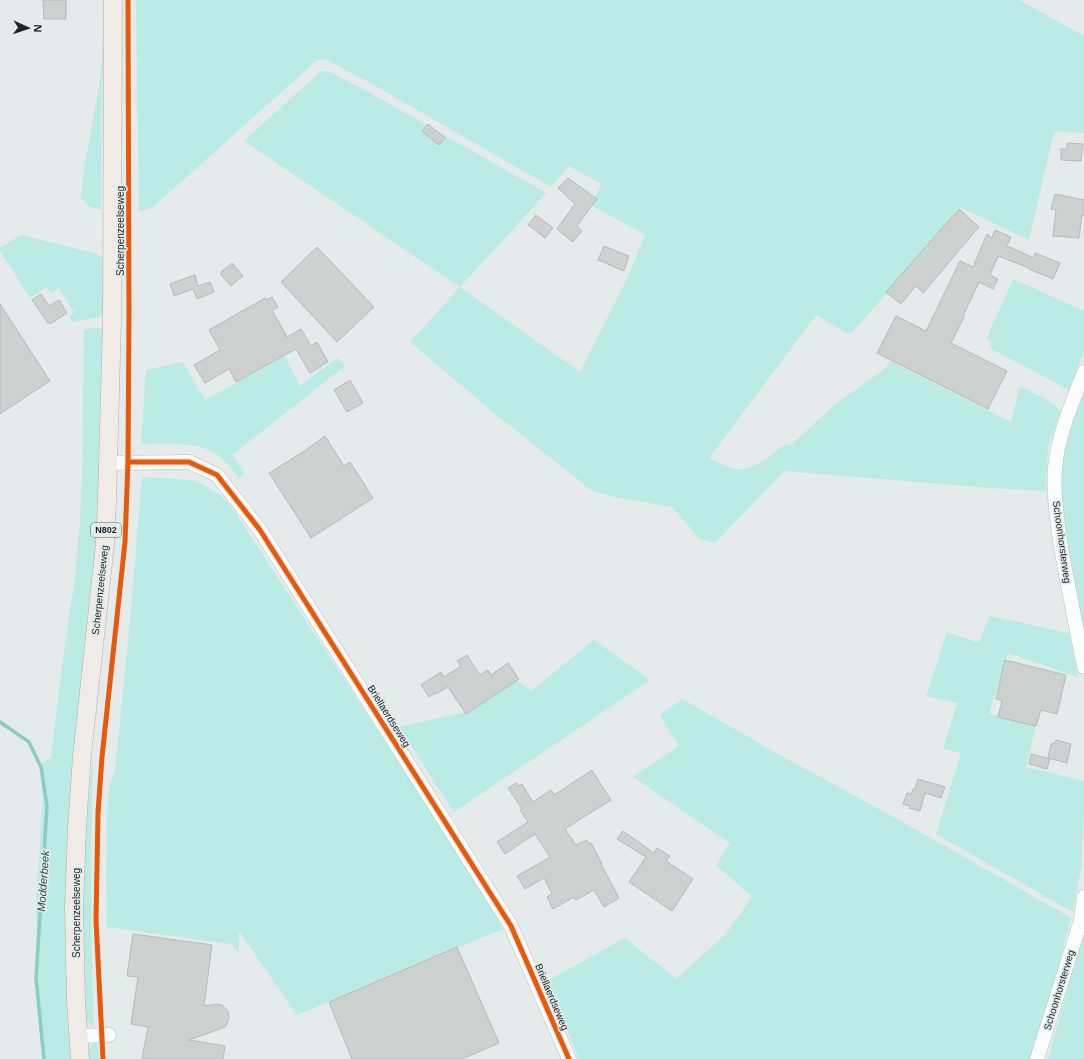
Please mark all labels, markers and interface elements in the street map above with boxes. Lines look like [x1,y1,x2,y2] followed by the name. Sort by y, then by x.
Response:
[8,8,48,48] north arrow
[32,24,44,33] text: N
[115,186,126,276] street label: Scherpenzeelseweg
[1051,500,1073,584] street label: Schoonhorsterweg
[91,523,121,537] road number: N802
[90,545,110,635] street label: Scherpenzeelseweg
[365,683,413,749] street label: Briellaerdseweg
[35,850,51,912] water label: Modderbeek
[71,868,82,958] street label: Scherpenzeelseweg
[1042,949,1076,1031] street label: Schoonhorsterweg
[533,962,571,1032] street label: Briellaerdseweg

